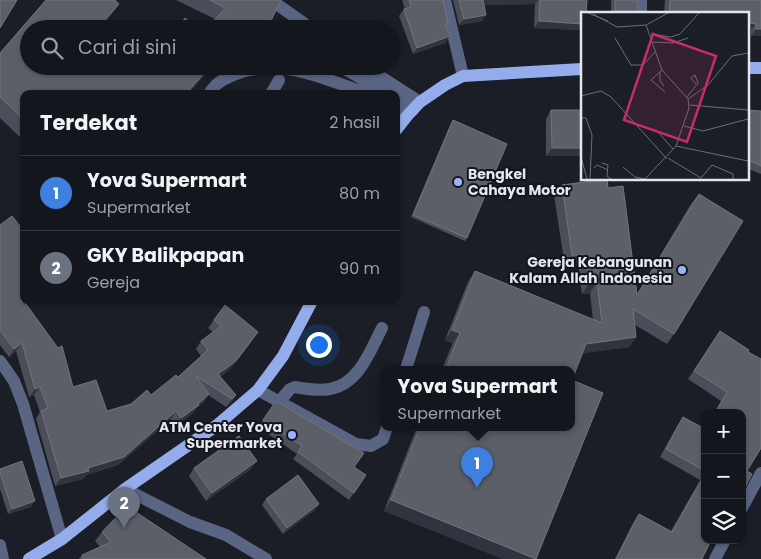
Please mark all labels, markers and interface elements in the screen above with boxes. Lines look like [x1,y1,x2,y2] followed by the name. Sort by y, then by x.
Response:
[581,12,748,180] inset map
[20,20,400,75] search box
[38,34,66,62] icon: search
[78,34,176,61] text: Cari di sini
[40,108,137,137] text: Terdekat
[329,111,380,134] text: 2 hasil
[468,164,571,200] place label: Bengkel Cahaya Motor
[87,167,247,194] text: Yova Supermart
[452,176,464,188] marker: Bengkel Cahaya Motor
[53,182,59,205] text: 1
[339,182,380,205] text: 80 m
[87,196,191,219] text: Supermarket
[87,242,244,269] text: GKY Balikpapan
[509,252,672,288] place label: Gereja Kebangunan Kalam Allah Indonesia
[51,257,61,280] text: 2
[339,257,380,280] text: 90 m
[676,264,688,276] marker: Gereja Kebangunan Kalam Allah Indonesia
[87,271,140,294] text: Gereja
[306,332,332,358] your location
[380,366,575,431] popup
[398,373,557,400] text: Yova Supermart
[398,402,501,425] text: Supermarket
[701,409,746,544] map controls
[701,409,746,454] button: +
[159,417,282,453] place label: ATM Center Yova Supermarket
[286,429,298,441] marker: ATM Center Yova Supermarket
[461,447,493,488] pin: 1
[701,454,746,499] button: −
[108,487,140,528] pin: 2
[701,499,746,544] button: layers

